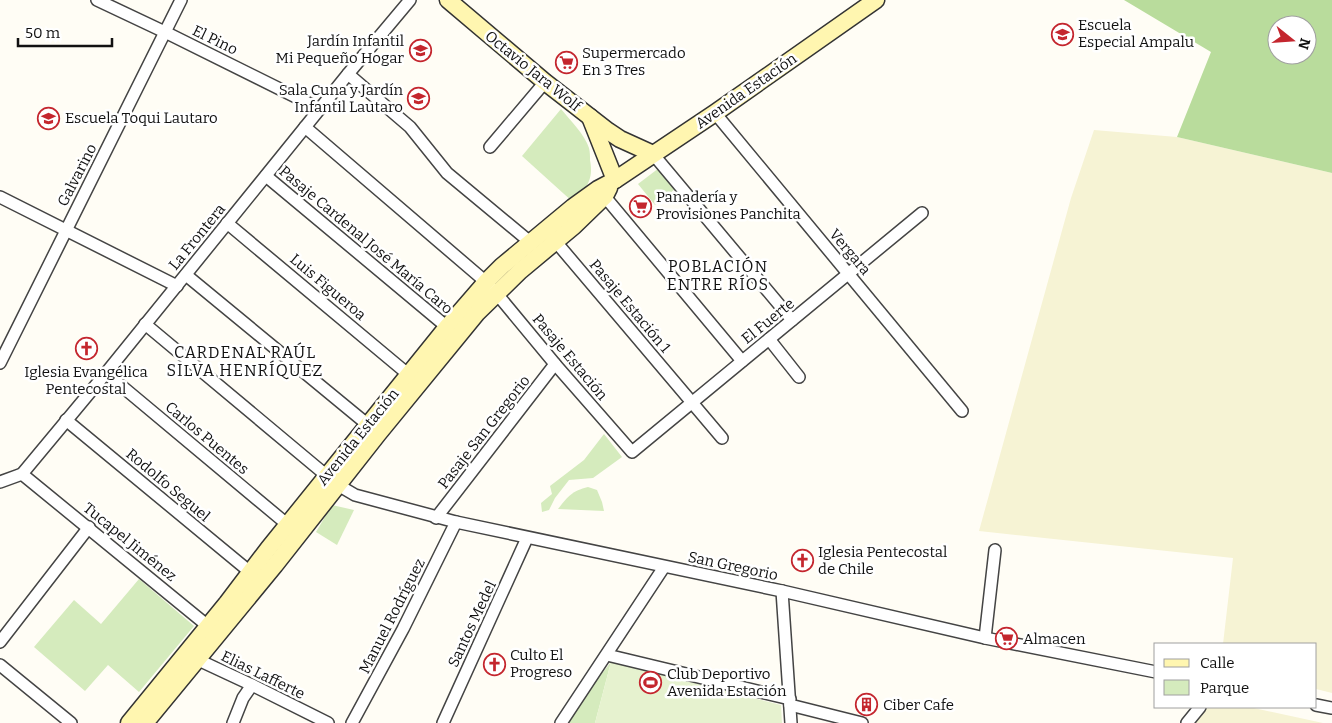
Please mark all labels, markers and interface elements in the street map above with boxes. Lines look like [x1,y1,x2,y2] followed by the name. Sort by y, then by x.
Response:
[18,15,111,47] scale bar
[1267,15,1317,65] north arrow
[1078,16,1194,51] place label: Escuela Especial Ampalu
[189,21,241,59] street label: El Pino
[1050,22,1074,46] school or university icon: Escuela Especial Ampalu
[25,24,61,42] text: 50 m
[481,27,586,116] street label: Octavio Jara Wolf
[276,32,404,67] place label: Jardín Infantil Mi Pequeño Hogar
[1294,36,1314,51] text: N
[408,38,432,62] school or university icon: Jardín Infantil Mi Pequeño Hogar
[582,44,686,79] place label: Supermercado En 3 Tres
[692,49,800,133] street label: Avenida Estación
[554,50,578,74] supermarket icon: Supermercado En 3 Tres
[279,81,404,116] place label: Sala Cuna y Jardín Infantil Lautaro
[407,87,431,111] school or university icon: Sala Cuna y Jardín Infantil Lautaro
[37,106,61,130] school or university icon: Escuela Toqui Lautaro
[65,109,218,127] place label: Escuela Toqui Lautaro
[54,141,100,209] street label: Galvarino
[276,162,456,318] street label: Pasaje Cardenal José María Caro
[656,188,801,223] place label: Panadería y Provisiones Panchita
[628,194,652,218] supermarket icon: Panadería y Provisiones Panchita
[165,200,229,274] street label: La Frontera
[826,225,874,279] street label: Vergara
[286,250,370,324] street label: Luis Figueroa
[586,256,674,356] street label: Pasaje Estación 1
[667,256,769,294] district label: POBLACIÓN ENTRE RÍOS
[738,294,798,348] street label: El Fuerte
[529,310,612,404] street label: Pasaje Estación
[74,337,98,361] church icon: Iglesia Evangélica Pentecostal
[167,342,323,380] district label: CARDENAL RAÚL SILVA HENRÍQUEZ
[24,363,148,398] place label: Iglesia Evangélica Pentecostal
[434,372,534,492] street label: Pasaje San Gregorio
[313,385,403,489] street label: Avenida Estación
[162,398,252,478] street label: Carlos Puentes
[122,445,214,525] street label: Rodolfo Seguel
[80,499,180,585] street label: Tucapel Jiménez
[818,543,947,578] place label: Iglesia Pentecostal de Chile
[687,548,779,584] street label: San Gregorio
[790,549,814,573] church icon: Iglesia Pentecostal de Chile
[355,555,429,677] street label: Manuel Rodríguez
[444,578,500,670] street label: Santos Medel
[995,627,1019,651] supermarket icon: Almacen
[1023,630,1086,648] place label: Almacen
[1154,643,1317,708] legend
[510,646,572,681] place label: Culto El Progreso
[218,647,308,703] street label: Elias Lafferte
[482,652,506,676] church icon: Culto El Progreso
[1200,654,1234,672] text: Calle
[667,665,787,700] place label: Club Deportivo Avenida Estación
[639,671,663,695] sports icon: Club Deportivo Avenida Estación
[1200,679,1249,697] text: Parque
[855,693,879,717] building icon: Ciber Cafe
[883,696,954,714] place label: Ciber Cafe

